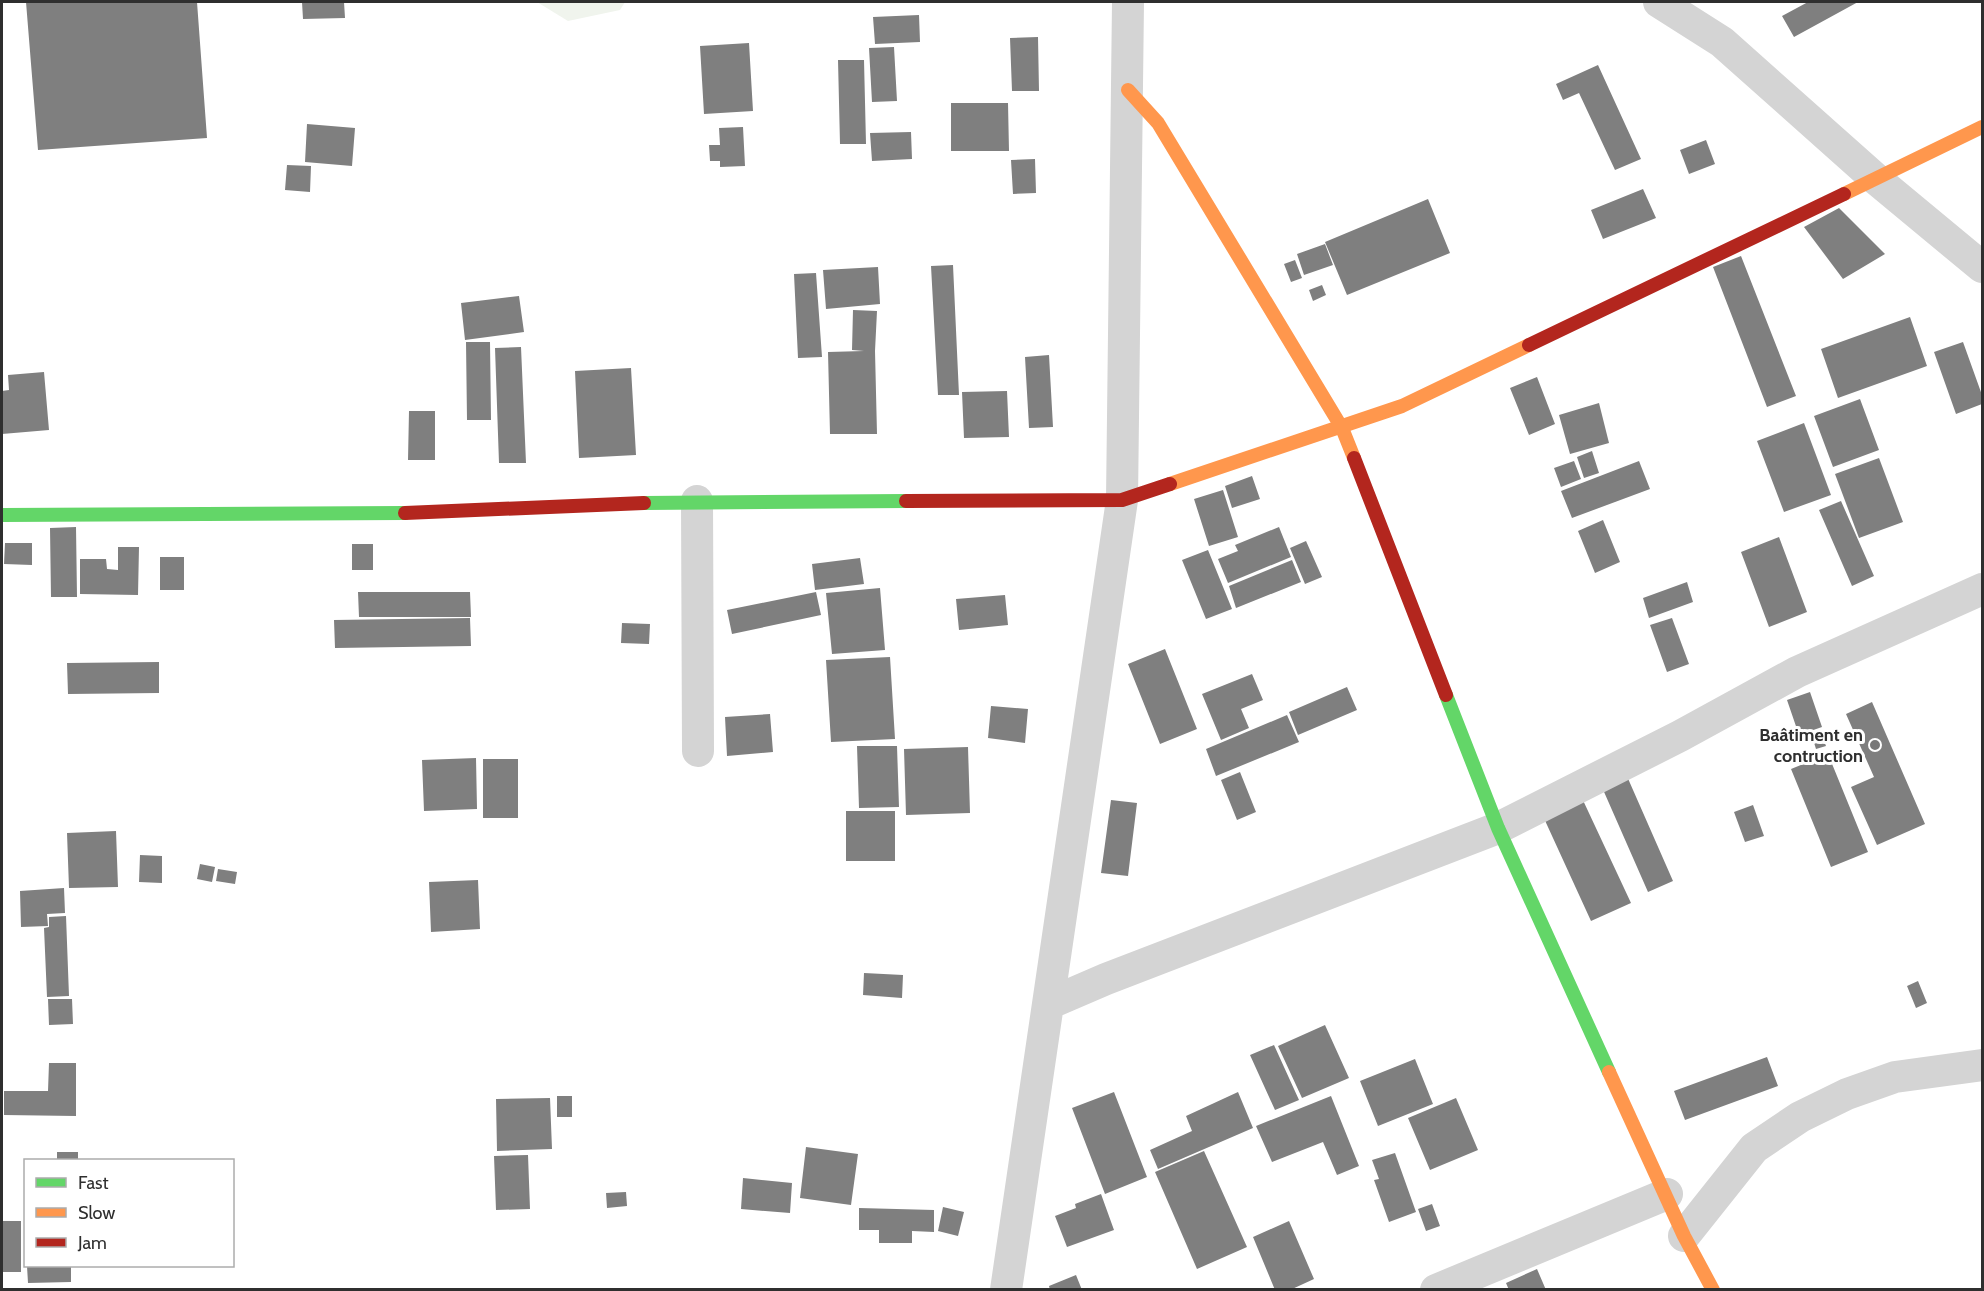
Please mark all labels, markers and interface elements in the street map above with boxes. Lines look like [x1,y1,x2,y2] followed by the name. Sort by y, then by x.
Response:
[1759,724,1863,767] place label: Baâtiment en contruction
[1868,738,1882,752] marker: Baâtiment en contruction
[24,1159,234,1267] legend
[78,1172,109,1194] text: Fast
[78,1202,115,1224] text: Slow
[77,1232,107,1254] text: Jam

